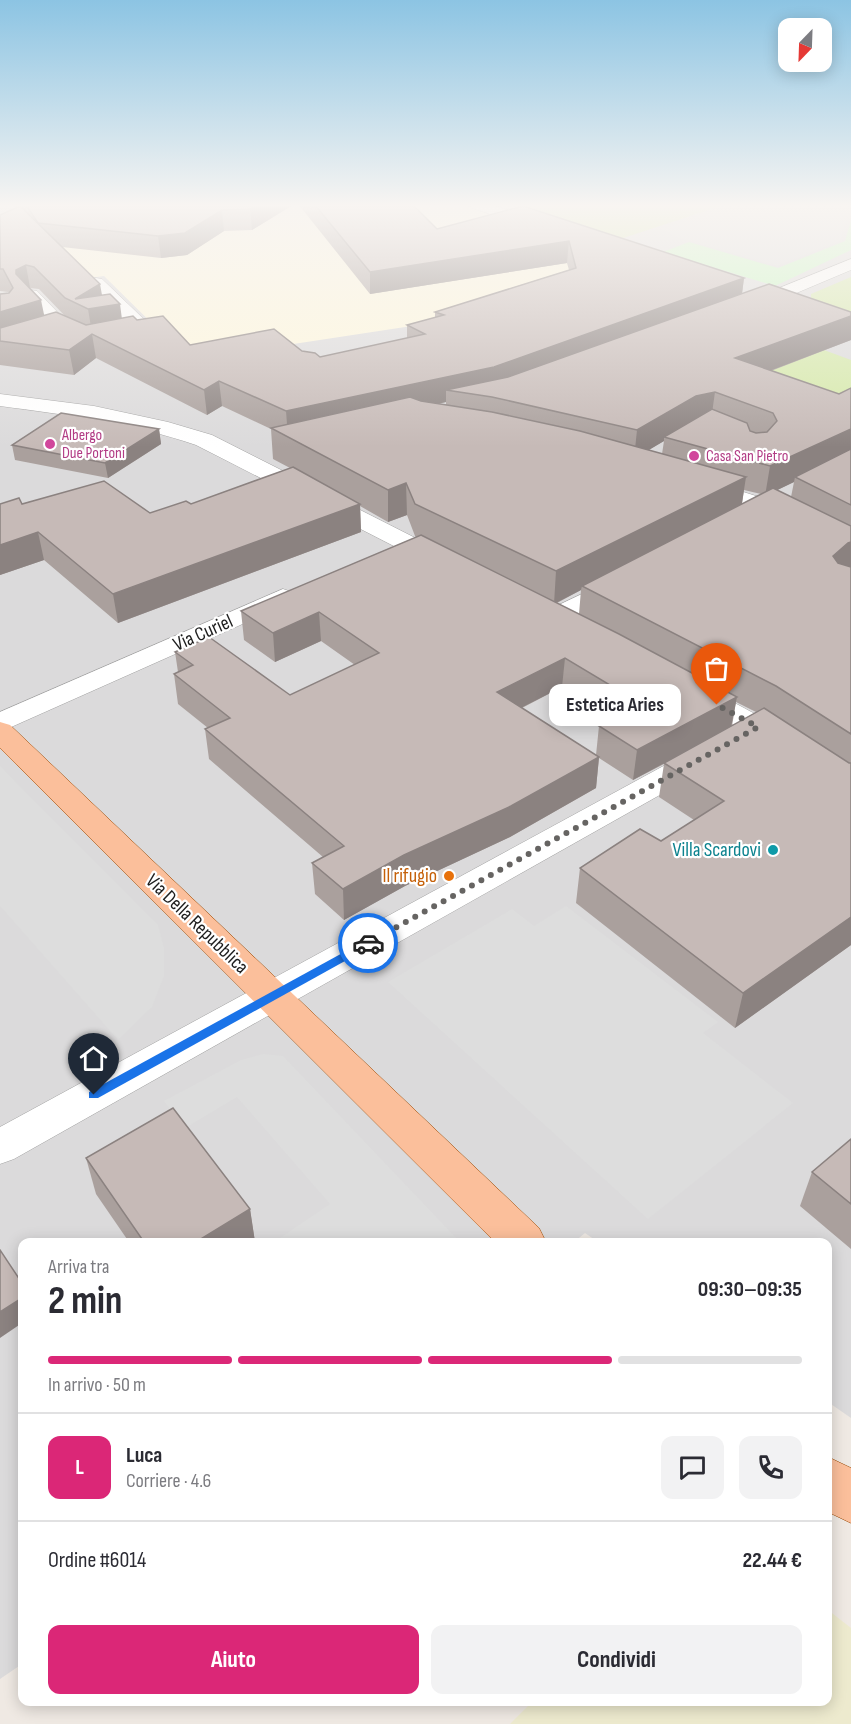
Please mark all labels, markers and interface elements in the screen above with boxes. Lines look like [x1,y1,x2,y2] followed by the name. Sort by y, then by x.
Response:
[778,18,832,72] north arrow
[778,18,832,72] map controls
[61,426,125,463] place label: Albergo Due Portoni
[43,437,57,451] marker: Albergo Due Portoni
[706,447,788,466] place label: Casa San Pietro
[687,449,701,463] marker: Casa San Pietro
[169,609,237,657] street label: Via Curiel
[691,643,742,705] pin
[700,652,733,685] icon: bag
[549,684,681,726] callout: Estetica Aries
[566,693,664,717] text: Estetica Aries
[673,838,761,862] place label: Villa Scardovi
[766,843,780,857] marker: Villa Scardovi
[382,864,437,888] place label: Il rifugio
[141,869,253,979] street label: Via Della Repubblica
[442,869,456,883] marker: Il rifugio
[338,913,398,973] courier
[352,927,385,960] icon: car
[68,1033,119,1095] pin
[77,1042,110,1075] icon: home
[48,1255,110,1279] text: Arriva tra
[698,1276,802,1303] text: 09:30–09:35
[48,1278,122,1325] text: 2 min
[48,1373,146,1397] text: In arrivo · 50 m
[661,1436,724,1499] button: chat
[739,1436,802,1499] button: phone
[126,1442,162,1469] text: Luca
[75,1454,84,1481] text: L
[126,1469,211,1493] text: Corriere · 4.6
[48,1547,146,1574] text: Ordine #6014
[742,1547,802,1574] text: 22.44 €
[48,1625,419,1694] button: Aiuto
[431,1625,802,1694] button: Condividi

